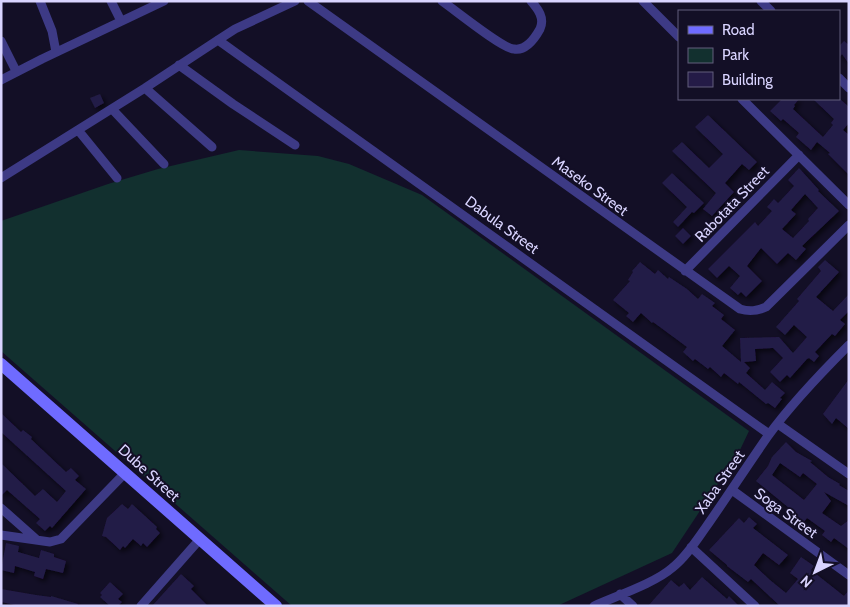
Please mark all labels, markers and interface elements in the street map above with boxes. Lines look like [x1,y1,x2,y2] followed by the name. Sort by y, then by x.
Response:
[678,10,840,100] legend
[722,21,755,39] text: Road
[722,46,749,64] text: Park
[722,71,773,89] text: Building
[548,152,632,220] street label: Maseko Street
[691,162,773,246] street label: Rabotata Street
[462,192,542,258] street label: Dabula Street
[115,441,183,505] street label: Dube Street
[692,447,748,517] street label: Xaba Street
[751,484,821,542] street label: Soga Street
[790,547,840,597] north arrow
[797,572,816,592] text: N

